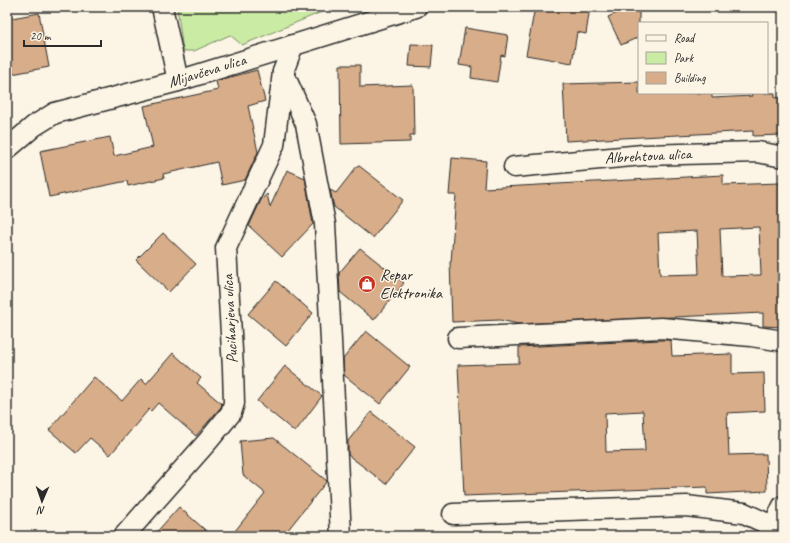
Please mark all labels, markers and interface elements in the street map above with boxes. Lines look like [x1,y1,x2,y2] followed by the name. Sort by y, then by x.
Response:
[24,22,101,48] scale bar
[638,22,768,94] legend
[30,28,52,44] text: 20 m
[674,30,696,46] text: Road
[166,49,250,92] street label: Mijavčeva ulica
[674,50,695,66] text: Park
[674,70,706,86] text: Building
[604,144,693,168] street label: Albrehtova ulica
[380,265,443,303] place label: Repar Elektronika
[218,273,242,364] street label: Puciharjeva ulica
[357,274,377,294] shop icon: Repar Elektronika
[22,481,62,521] north arrow
[36,504,45,518] text: N

